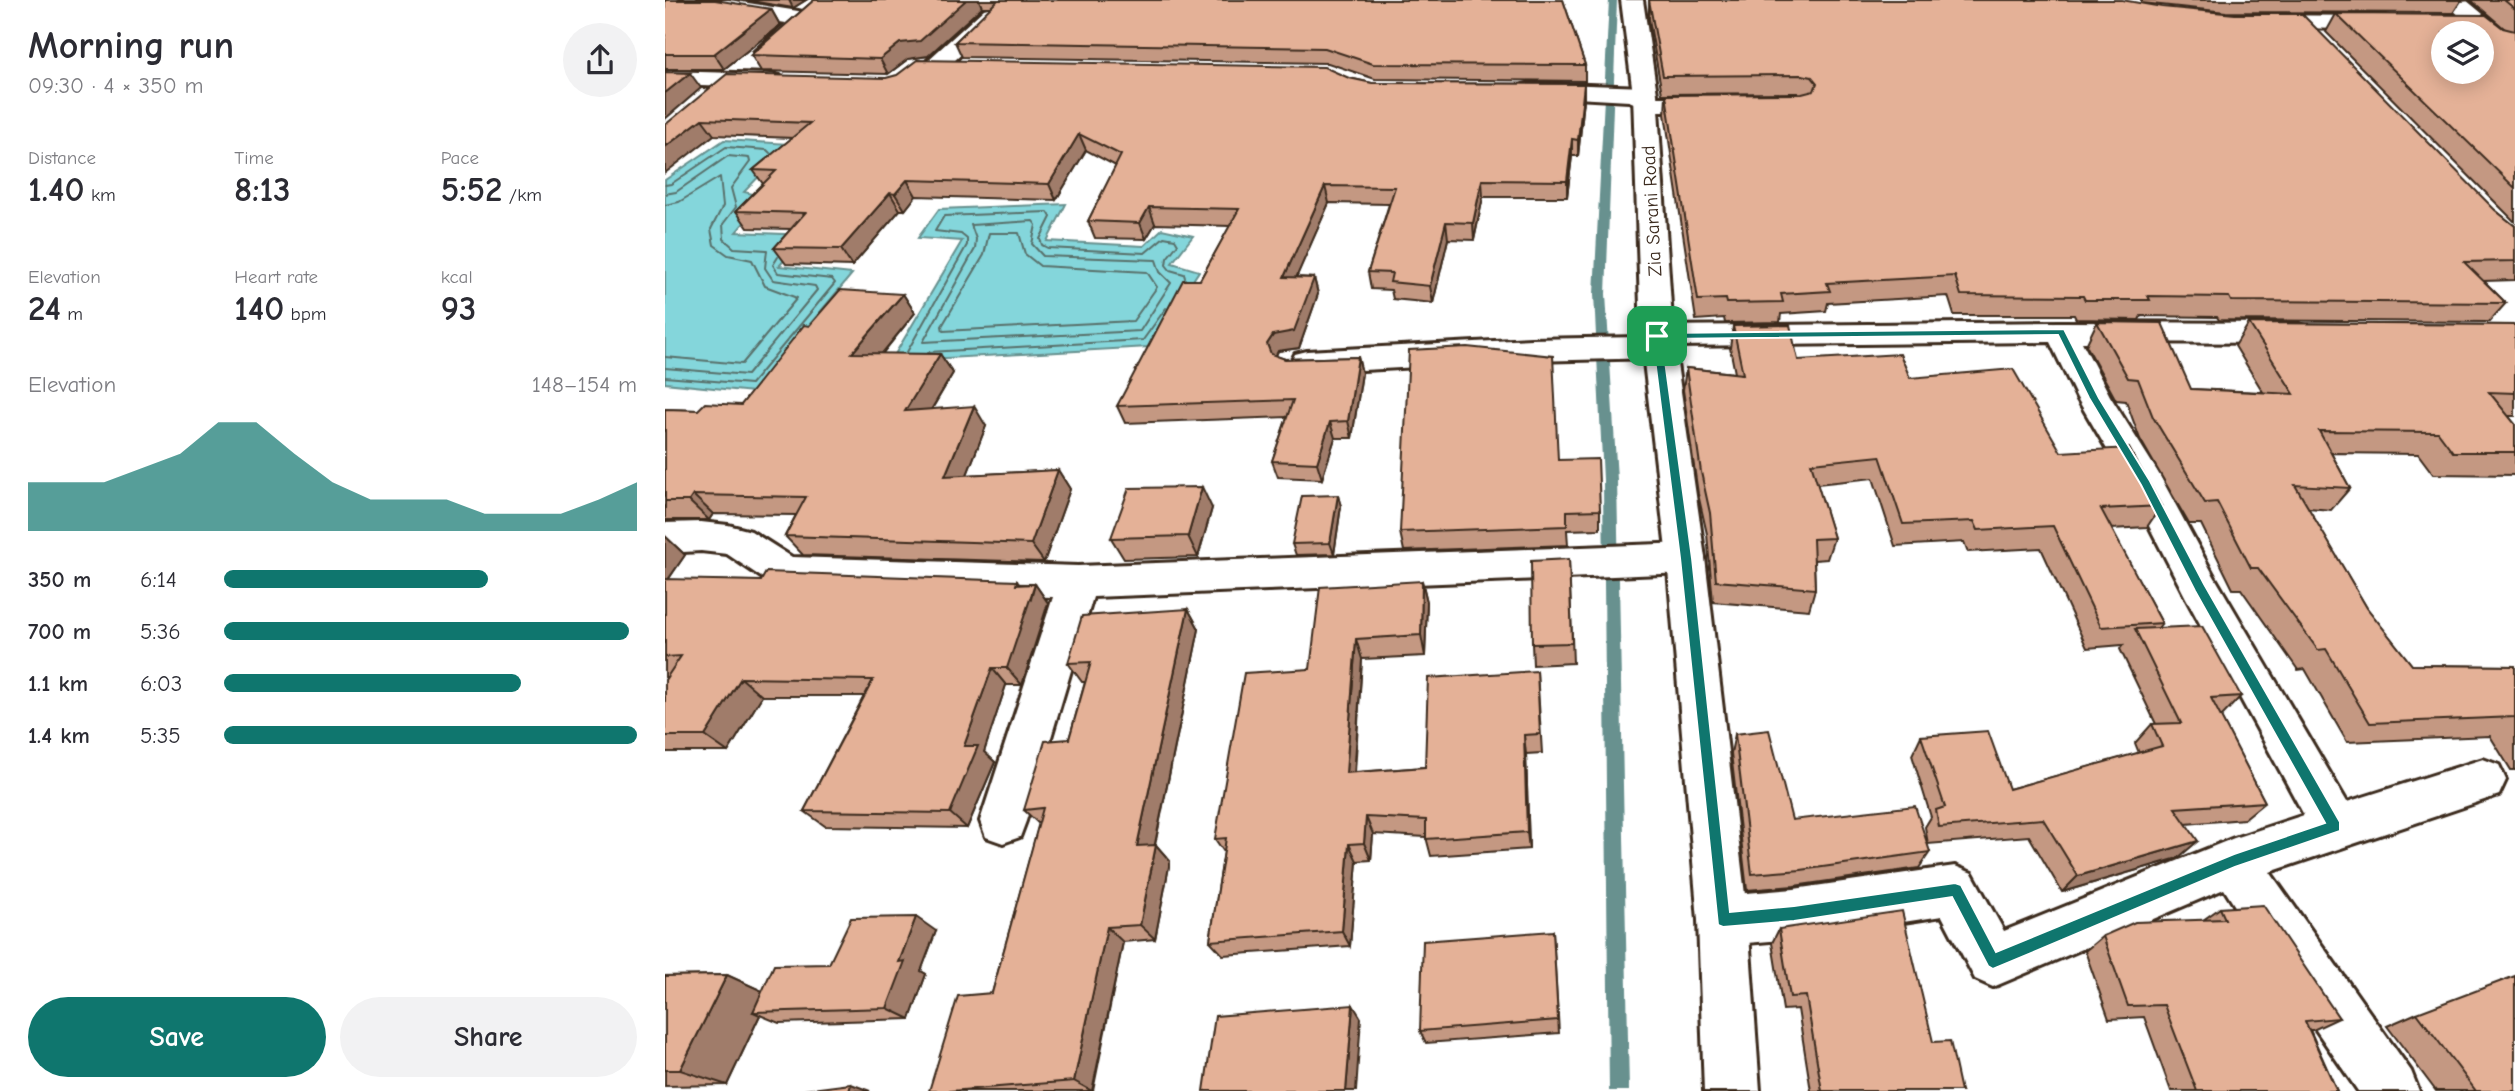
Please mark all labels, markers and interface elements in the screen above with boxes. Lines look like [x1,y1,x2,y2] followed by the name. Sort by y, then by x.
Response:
[2431,21,2494,84] map controls
[2431,21,2494,84] button: layers
[563,23,637,97] button: share
[28,24,234,68] text: Morning run
[28,72,203,99] text: 09:30 · 4 × 350 m
[1638,145,1666,277] street label: Zia Sarani Road
[28,147,96,169] text: Distance
[234,147,274,169] text: Time
[441,147,479,169] text: Pace
[28,169,85,210] text: 1.40
[234,169,291,210] text: 8:13
[441,169,503,210] text: 5:52
[85,184,116,206] text: km
[503,184,542,206] text: /km
[28,266,101,288] text: Elevation
[234,266,318,288] text: Heart rate
[441,266,473,288] text: kcal
[28,288,61,329] text: 24
[234,288,284,329] text: 140
[441,288,476,329] text: 93
[61,303,83,325] text: m
[284,303,327,325] text: bpm
[1627,306,1687,366] pin
[1638,317,1676,355] icon: arrive
[28,371,116,398] text: Elevation
[532,371,637,398] text: 148–154 m
[28,566,91,593] text: 350 m
[140,566,177,593] text: 6:14
[28,618,91,645] text: 700 m
[140,618,181,645] text: 5:36
[28,670,88,697] text: 1.1 km
[140,670,182,697] text: 6:03
[28,722,90,749] text: 1.4 km
[140,722,181,749] text: 5:35
[28,997,326,1077] button: Save
[340,997,637,1077] button: Share

